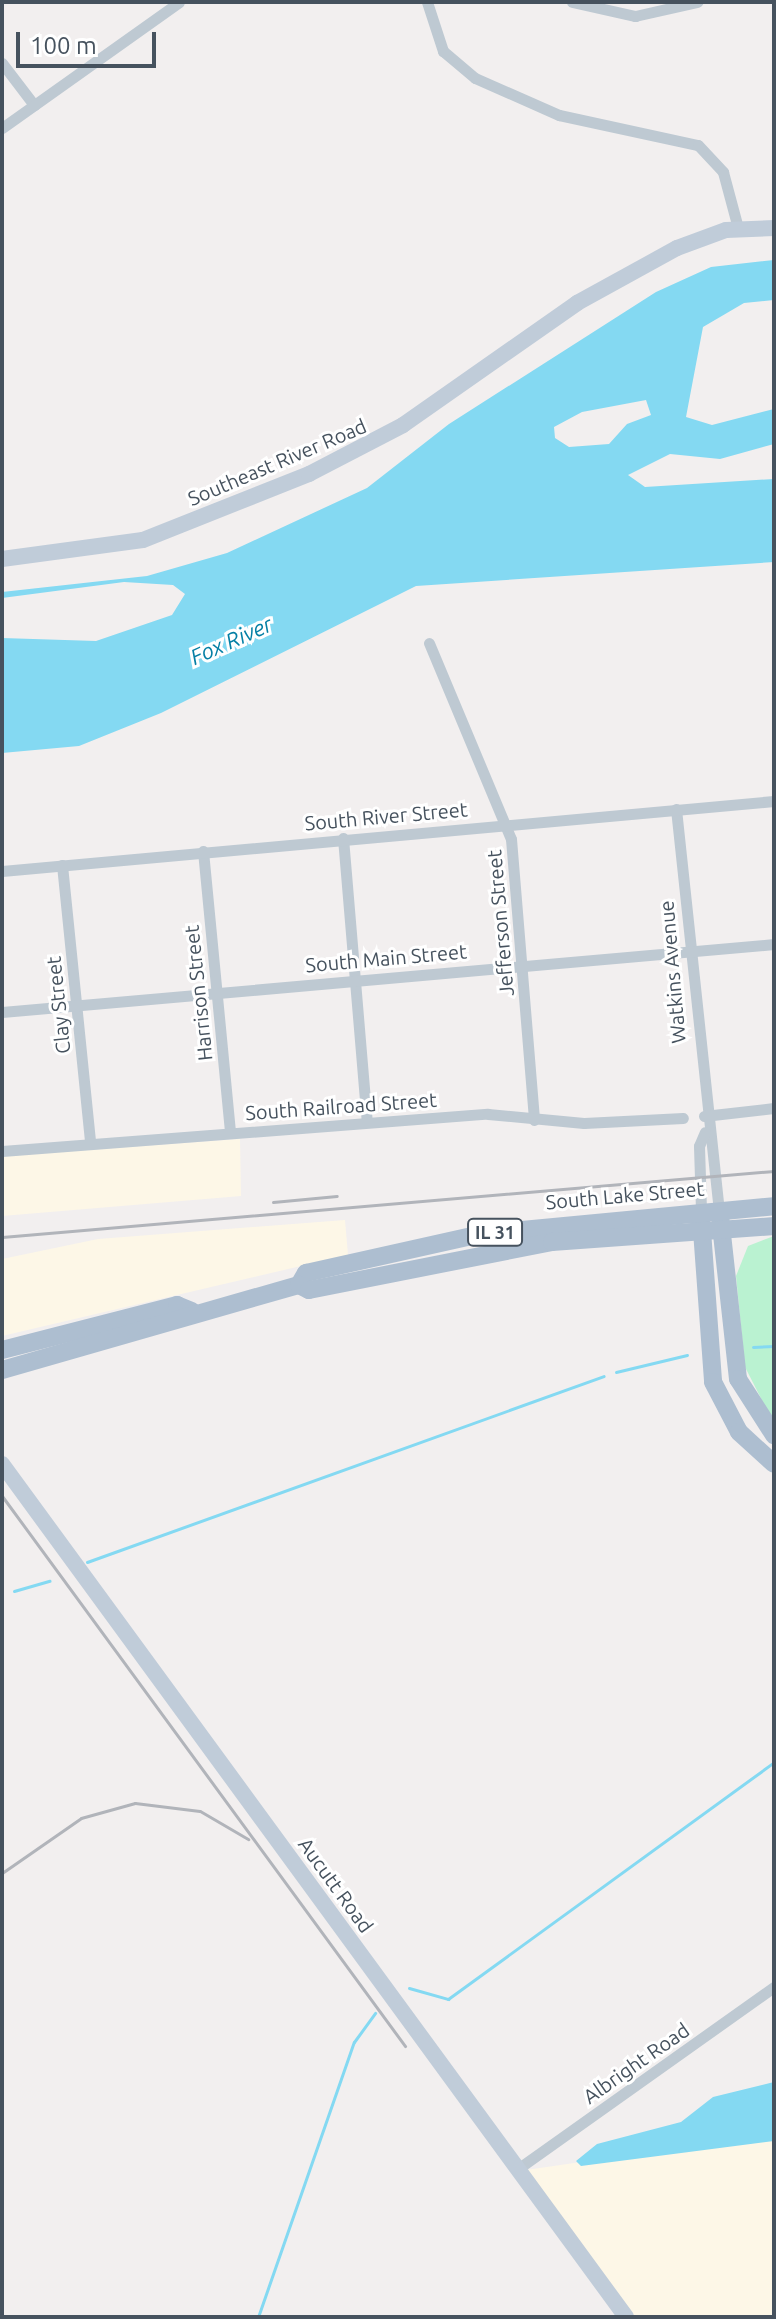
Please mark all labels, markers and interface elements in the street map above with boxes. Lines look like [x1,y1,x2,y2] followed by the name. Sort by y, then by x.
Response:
[20,16,160,66] scale bar
[30,32,97,59] text: 100 m
[184,414,370,510] street label: Southeast River Road
[186,610,276,670] water label: Fox River
[304,797,468,835] street label: South River Street
[482,849,518,997] street label: Jefferson Street
[654,900,690,1044] street label: Watkins Avenue
[179,924,217,1062] street label: Harrison Street
[304,939,468,977] street label: South Main Street
[41,955,75,1055] street label: Clay Street
[244,1087,438,1125] street label: South Railroad Street
[545,1176,705,1214] street label: South Lake Street
[467,1218,523,1246] road number: IL 31
[294,1833,378,1937] street label: Aucutt Road
[578,2018,694,2108] street label: Albright Road

